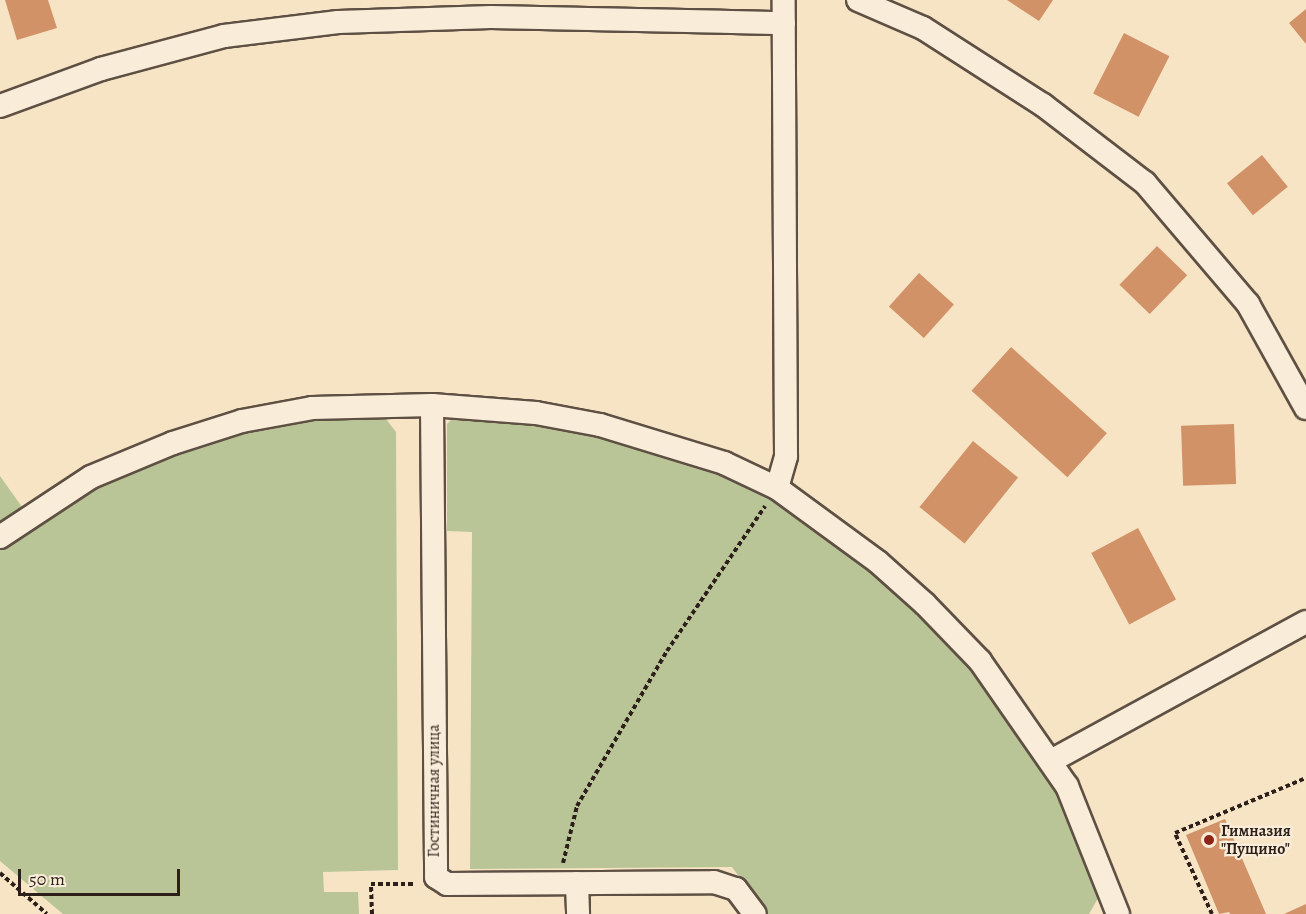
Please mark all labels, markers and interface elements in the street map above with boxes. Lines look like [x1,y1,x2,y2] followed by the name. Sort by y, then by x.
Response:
[424,724,444,858] street label: Гостиничная улица
[1221,821,1291,859] place label: Гимназия "Пущино"
[1202,833,1216,847] marker: Гимназия "Пущино"
[21,857,183,895] scale bar
[29,867,65,891] text: 50 m

